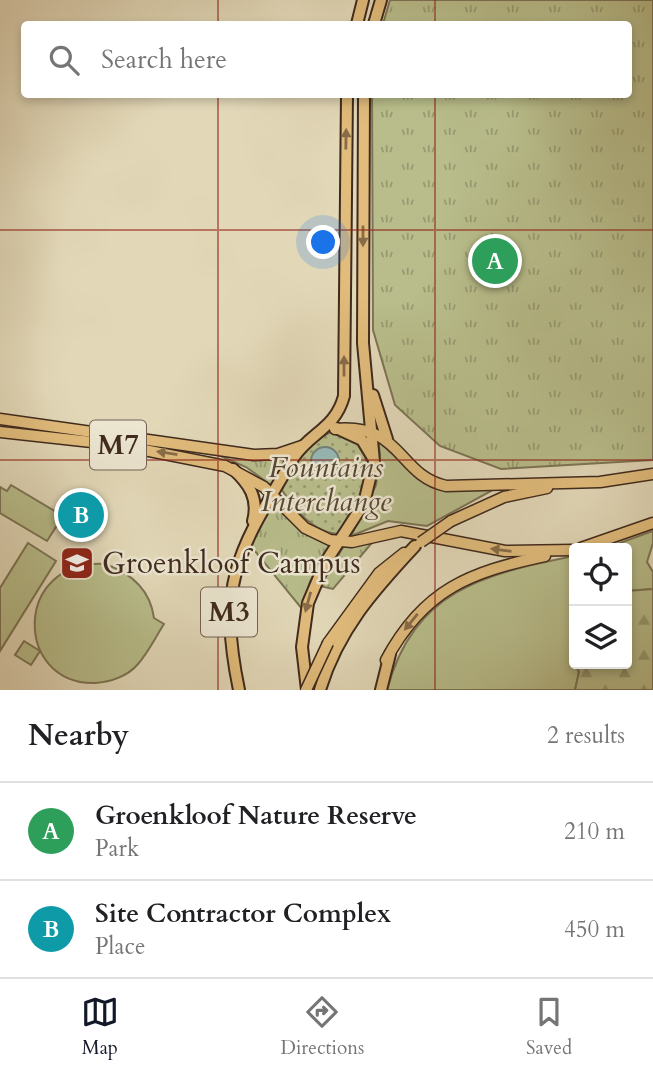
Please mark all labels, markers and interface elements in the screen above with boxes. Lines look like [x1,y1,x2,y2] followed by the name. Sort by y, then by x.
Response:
[21,21,632,98] search box
[45,41,83,79] icon: search
[101,42,227,77] text: Search here
[340,127,352,149] one-way arrow
[306,225,340,259] your location
[357,225,369,247] one-way arrow
[472,235,518,287] pin: A
[338,355,350,377] one-way arrow
[90,420,146,470] road number: M7
[156,447,178,458] one-way arrow
[261,447,392,522] park label: Fountains Interchange
[58,489,104,541] pin: B
[102,543,361,584] place label: Groenkloof Campus
[569,543,632,669] map controls
[569,543,632,606] button: locate
[58,544,96,582] school or university icon: Groenkloof Campus
[490,544,512,555] one-way arrow
[201,588,257,636] road number: M3
[302,592,313,614] one-way arrow
[569,606,632,669] button: layers
[404,613,419,630] one-way arrow
[28,715,129,756] text: Nearby
[547,720,625,751] text: 2 results
[95,798,417,833] text: Groenkloof Nature Reserve
[42,816,60,847] text: A
[564,816,625,847] text: 210 m
[95,833,139,864] text: Park
[95,896,391,931] text: Site Contractor Complex
[43,914,59,945] text: B
[564,914,625,945] text: 450 m
[95,931,145,962] text: Place
[81,993,119,1061] tab: Map
[281,993,364,1061] tab: Directions
[526,993,572,1061] tab: Saved

